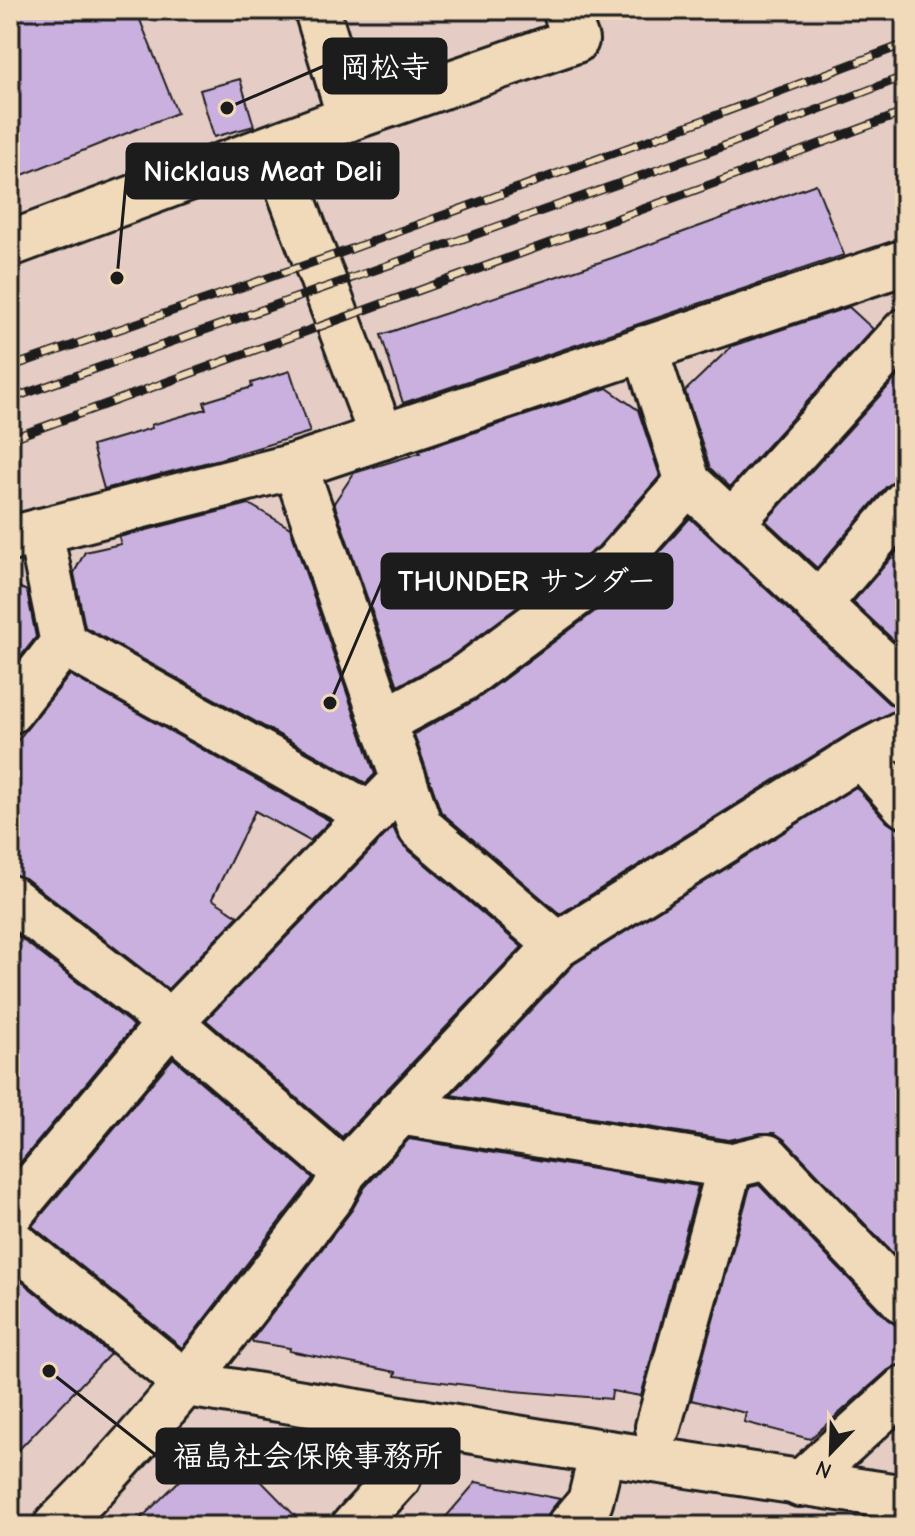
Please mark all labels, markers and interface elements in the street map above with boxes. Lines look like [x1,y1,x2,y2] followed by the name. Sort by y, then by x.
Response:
[324,39,446,93] callout: 岡松寺
[340,50,430,85] text: 岡松寺
[127,144,398,198] callout: Nicklaus Meat Deli
[143,154,383,189] text: Nicklaus Meat Deli
[382,554,672,608] callout: THUNDER サンダー
[398,564,656,599] text: THUNDER サンダー
[791,1412,871,1492] north arrow
[157,1429,459,1483] callout: 福島社会保険事務所
[173,1439,443,1474] text: 福島社会保険事務所
[812,1455,835,1484] text: N

